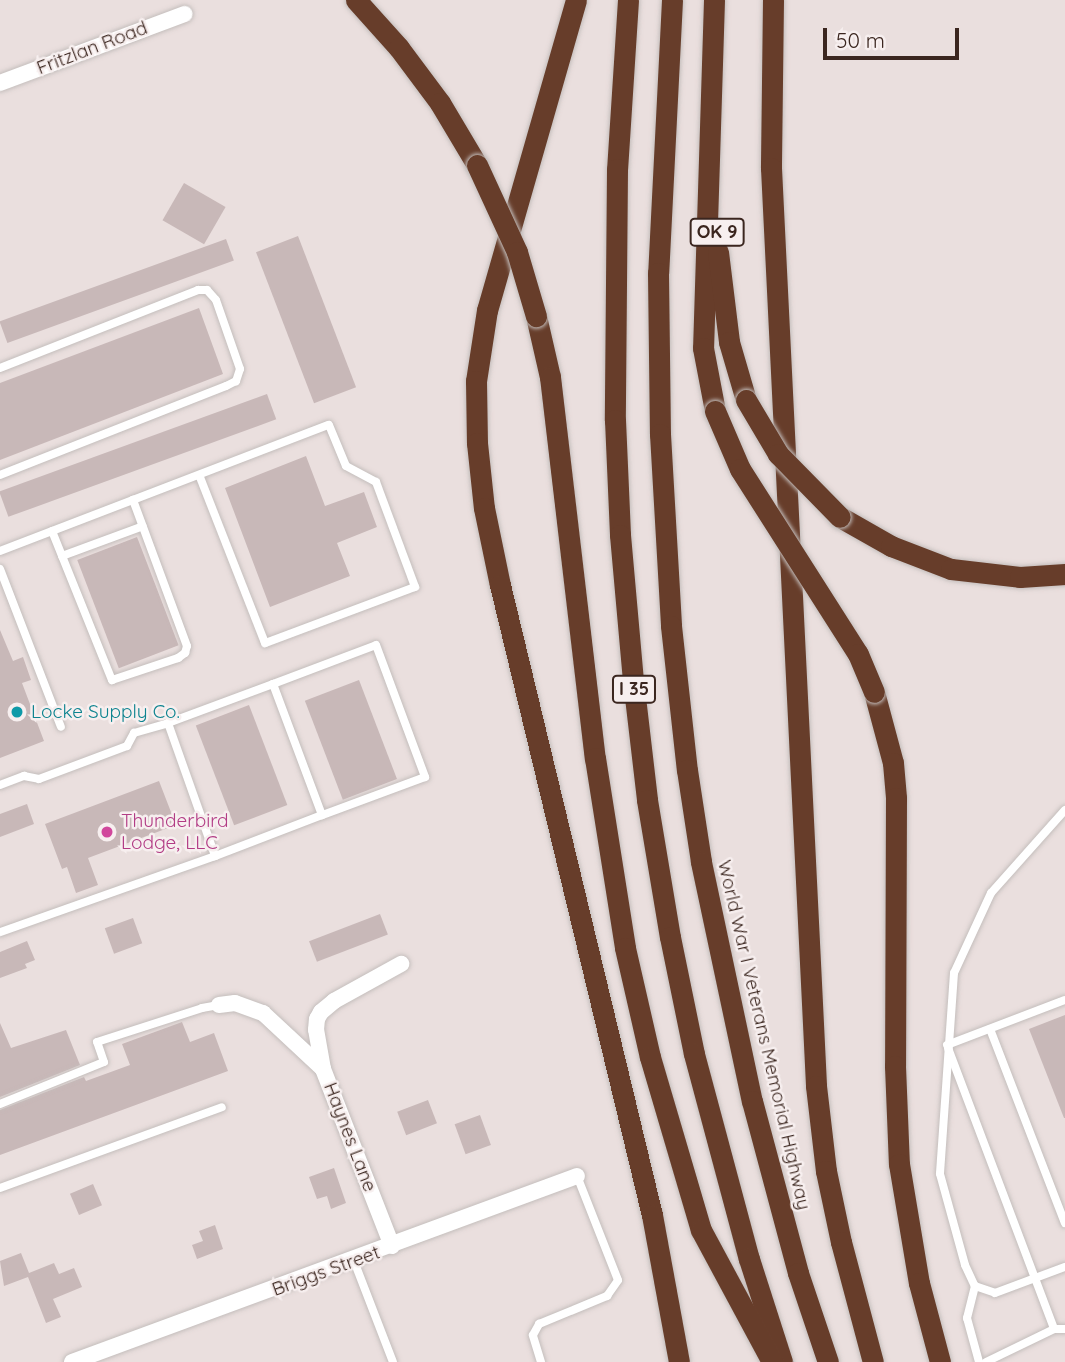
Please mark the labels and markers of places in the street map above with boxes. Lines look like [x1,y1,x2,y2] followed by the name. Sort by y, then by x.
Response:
[31,701,180,723] place label: Locke Supply Co.
[9,704,25,720] marker: Locke Supply Co.
[121,810,229,854] place label: Thunderbird Lodge, LLC
[99,824,115,840] marker: Thunderbird Lodge, LLC

